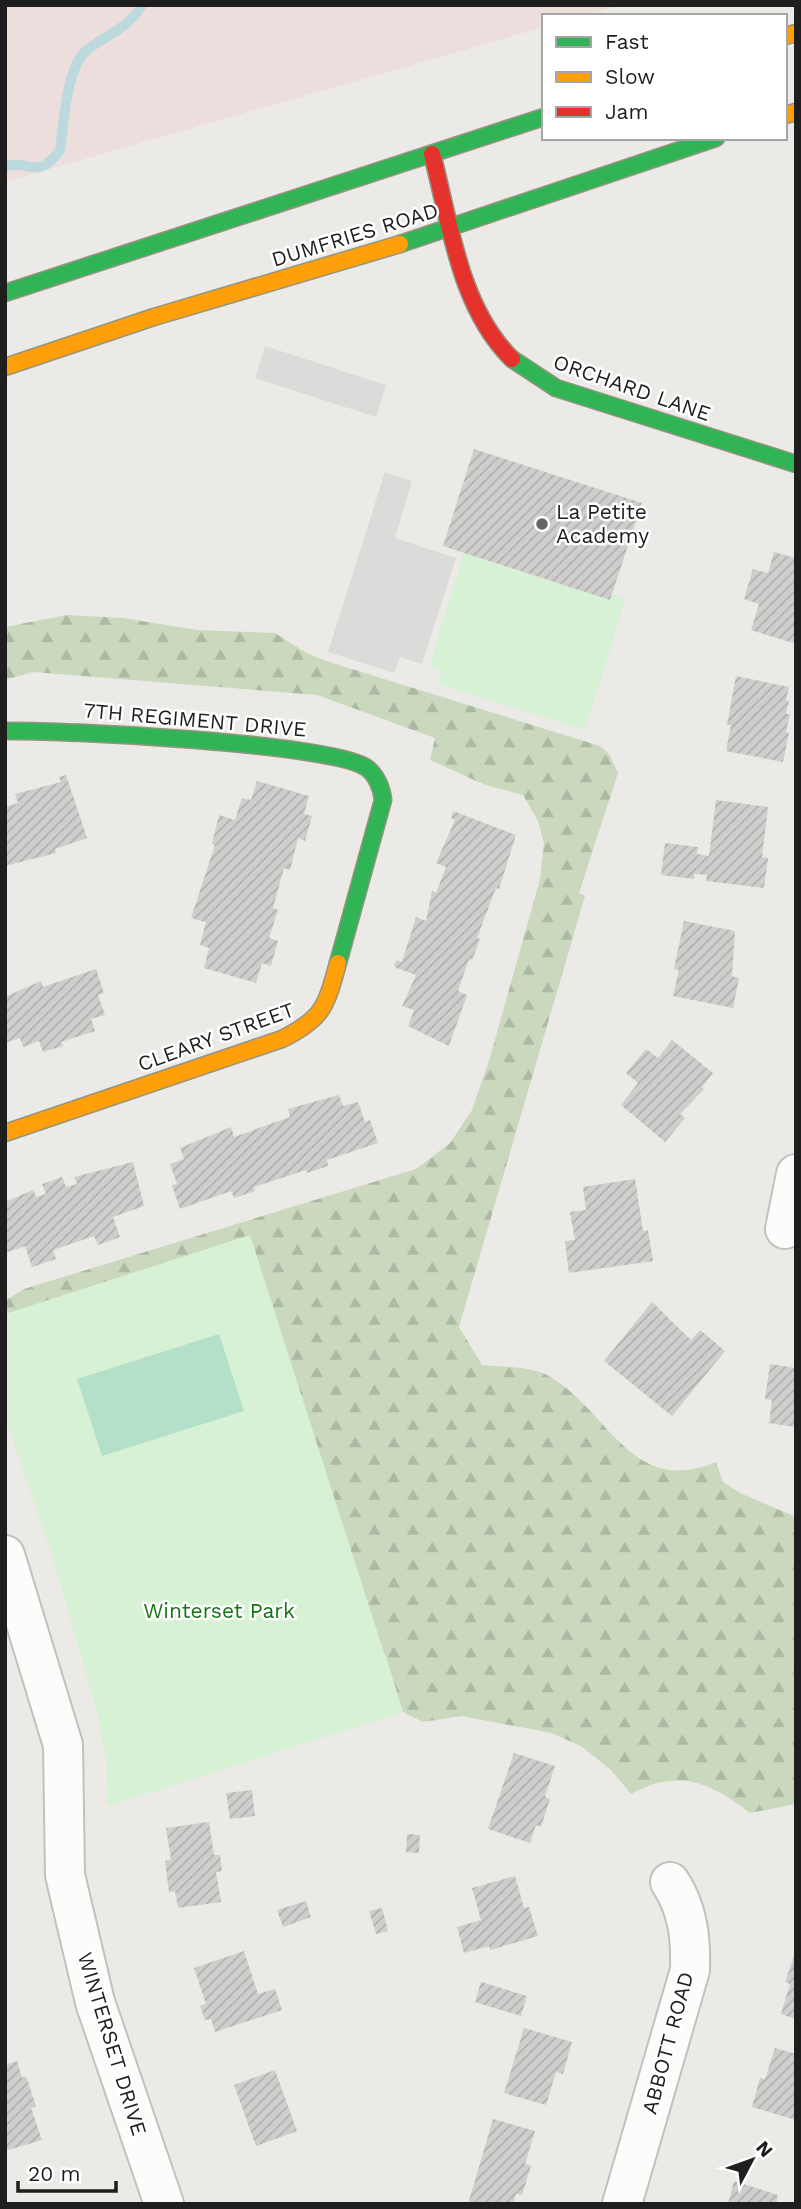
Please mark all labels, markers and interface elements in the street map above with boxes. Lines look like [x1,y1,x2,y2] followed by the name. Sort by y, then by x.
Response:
[542,14,787,140] legend
[605,29,649,54] text: Fast
[605,64,655,89] text: Slow
[605,99,648,124] text: Jam
[268,197,441,272] street label: DUMFRIES ROAD
[550,349,714,426] street label: ORCHARD LANE
[556,499,649,548] place label: La Petite Academy
[534,516,550,532] marker: La Petite Academy
[82,697,308,742] street label: 7TH REGIMENT DRIVE
[134,996,298,1076] street label: CLEARY STREET
[143,1598,295,1623] park label: Winterset Park
[73,1949,152,2139] street label: WINTERSET DRIVE
[636,1969,699,2117] street label: ABBOTT ROAD
[717,2125,787,2195] north arrow
[751,2136,778,2162] text: N
[18,2150,116,2194] scale bar
[28,2161,80,2186] text: 20 m

